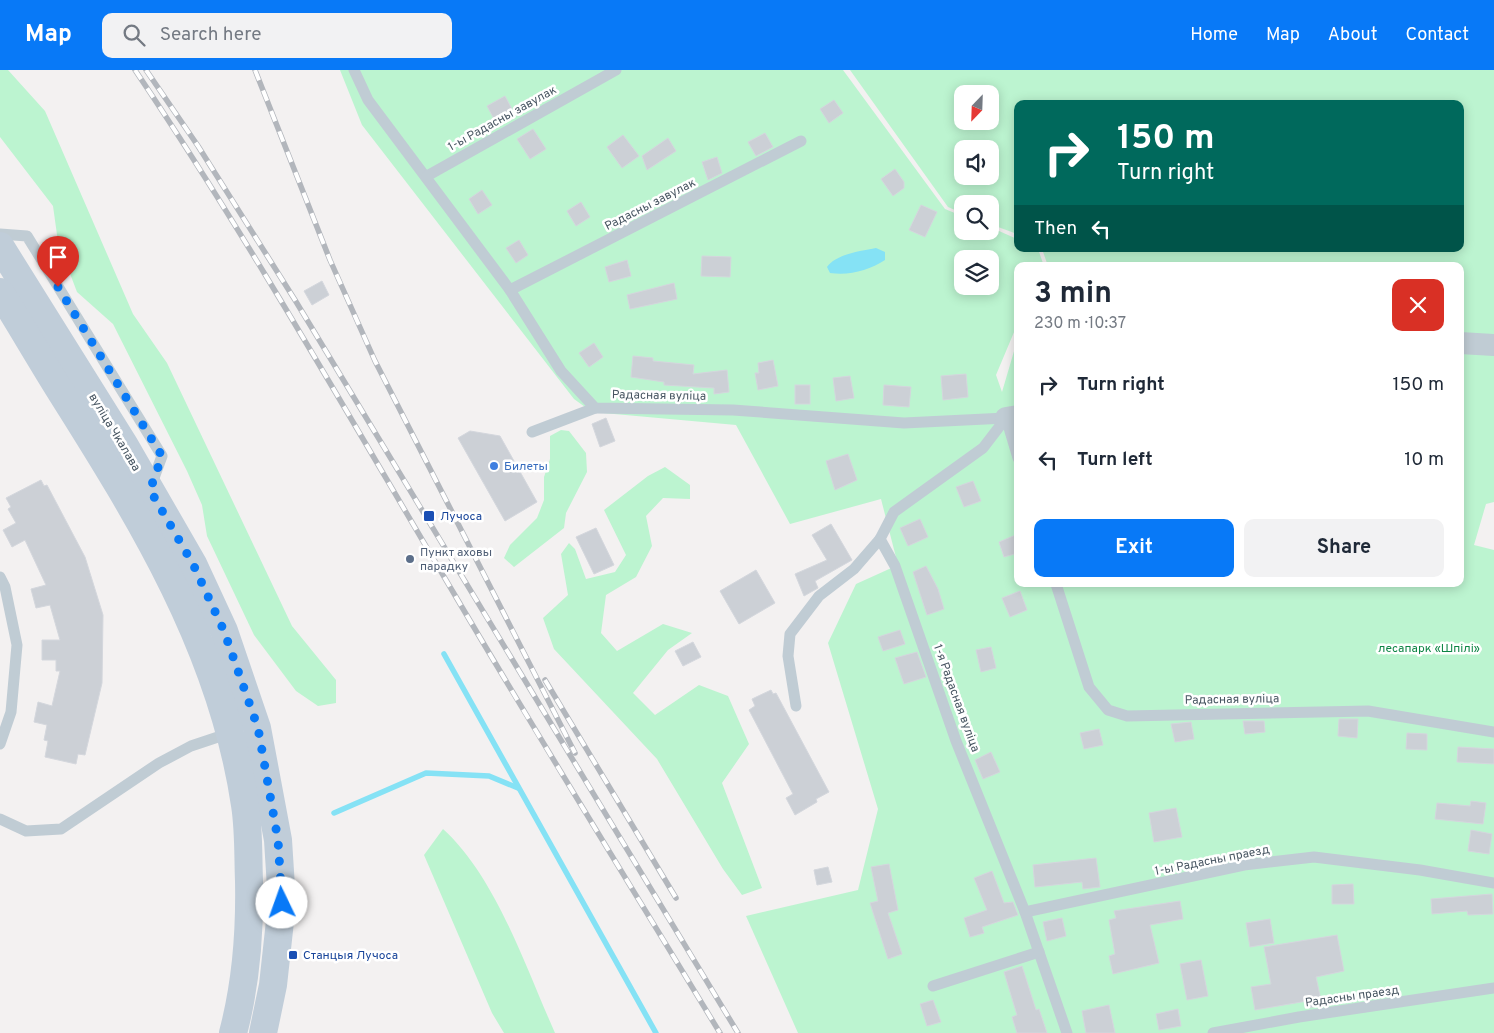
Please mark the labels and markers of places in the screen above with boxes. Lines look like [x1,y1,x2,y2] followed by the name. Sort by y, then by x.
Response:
[37,236,79,287] pin
[504,459,548,475] place label: Билеты
[488,460,500,472] marker: Билеты
[422,509,436,523] marker: Лучоса
[440,509,482,525] place label: Лучоса
[420,545,492,575] place label: Пункт аховы парадку
[404,553,416,565] marker: Пункт аховы парадку
[303,948,398,964] place label: Станцыя Лучоса
[287,949,299,961] marker: Станцыя Лучоса

